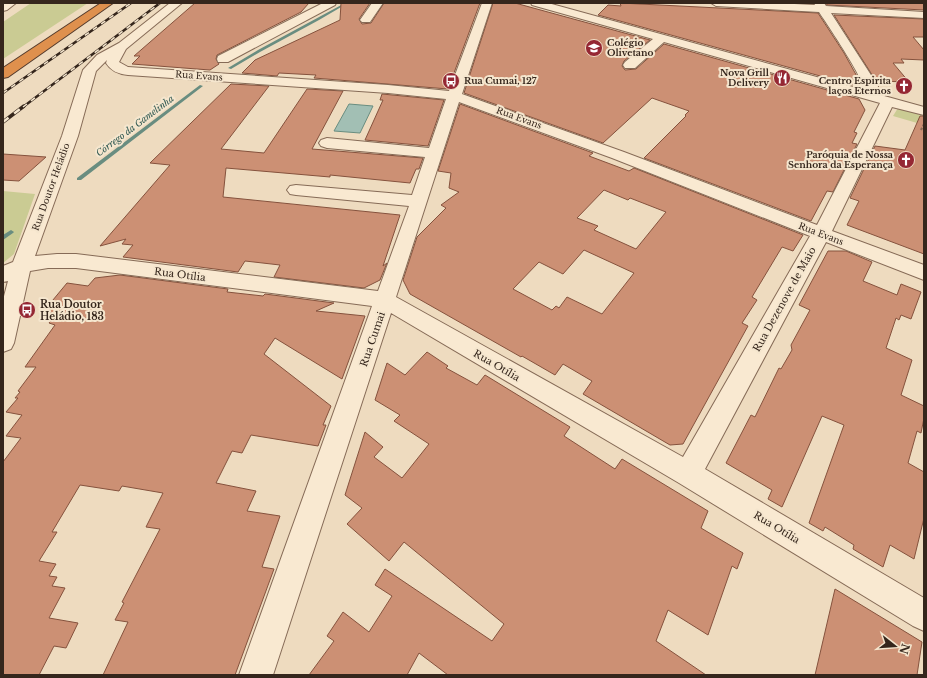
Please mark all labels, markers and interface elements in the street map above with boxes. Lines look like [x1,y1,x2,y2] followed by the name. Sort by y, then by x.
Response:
[607,37,654,58] place label: Colégio Olivetano
[584,38,604,58] school or university icon: Colégio Olivetano
[720,67,769,88] place label: Nova Grill Delivery
[175,68,223,83] street label: Rua Evans
[772,68,792,88] restaurant icon: Nova Grill Delivery
[441,71,461,91] bus stop icon: Rua Cumai, 127
[464,75,537,86] place label: Rua Cumai, 127
[819,75,892,96] place label: Centro Espirita laços Eternos
[894,76,914,96] church icon: Centro Espirita laços Eternos
[94,93,176,158] water label: Córrego da Gamelinha
[495,104,543,131] street label: Rua Evans
[30,141,72,232] street label: Rua Doutor Heládio
[788,149,894,170] place label: Paróquia de Nossa Senhora da Esperança
[896,150,916,170] church icon: Paróquia de Nossa Senhora da Esperança
[797,220,845,247] street label: Rua Evans
[750,244,819,354] street label: Rua Dezenove de Maio
[153,265,207,284] street label: Rua Otília
[40,298,104,323] place label: Rua Doutor Heládio, 183
[17,300,37,320] bus stop icon: Rua Doutor Heládio, 183
[357,309,388,368] street label: Rua Cumai
[471,347,523,384] street label: Rua Otília
[751,509,803,547] street label: Rua Otília
[875,626,915,666] north arrow
[896,642,913,657] text: N

